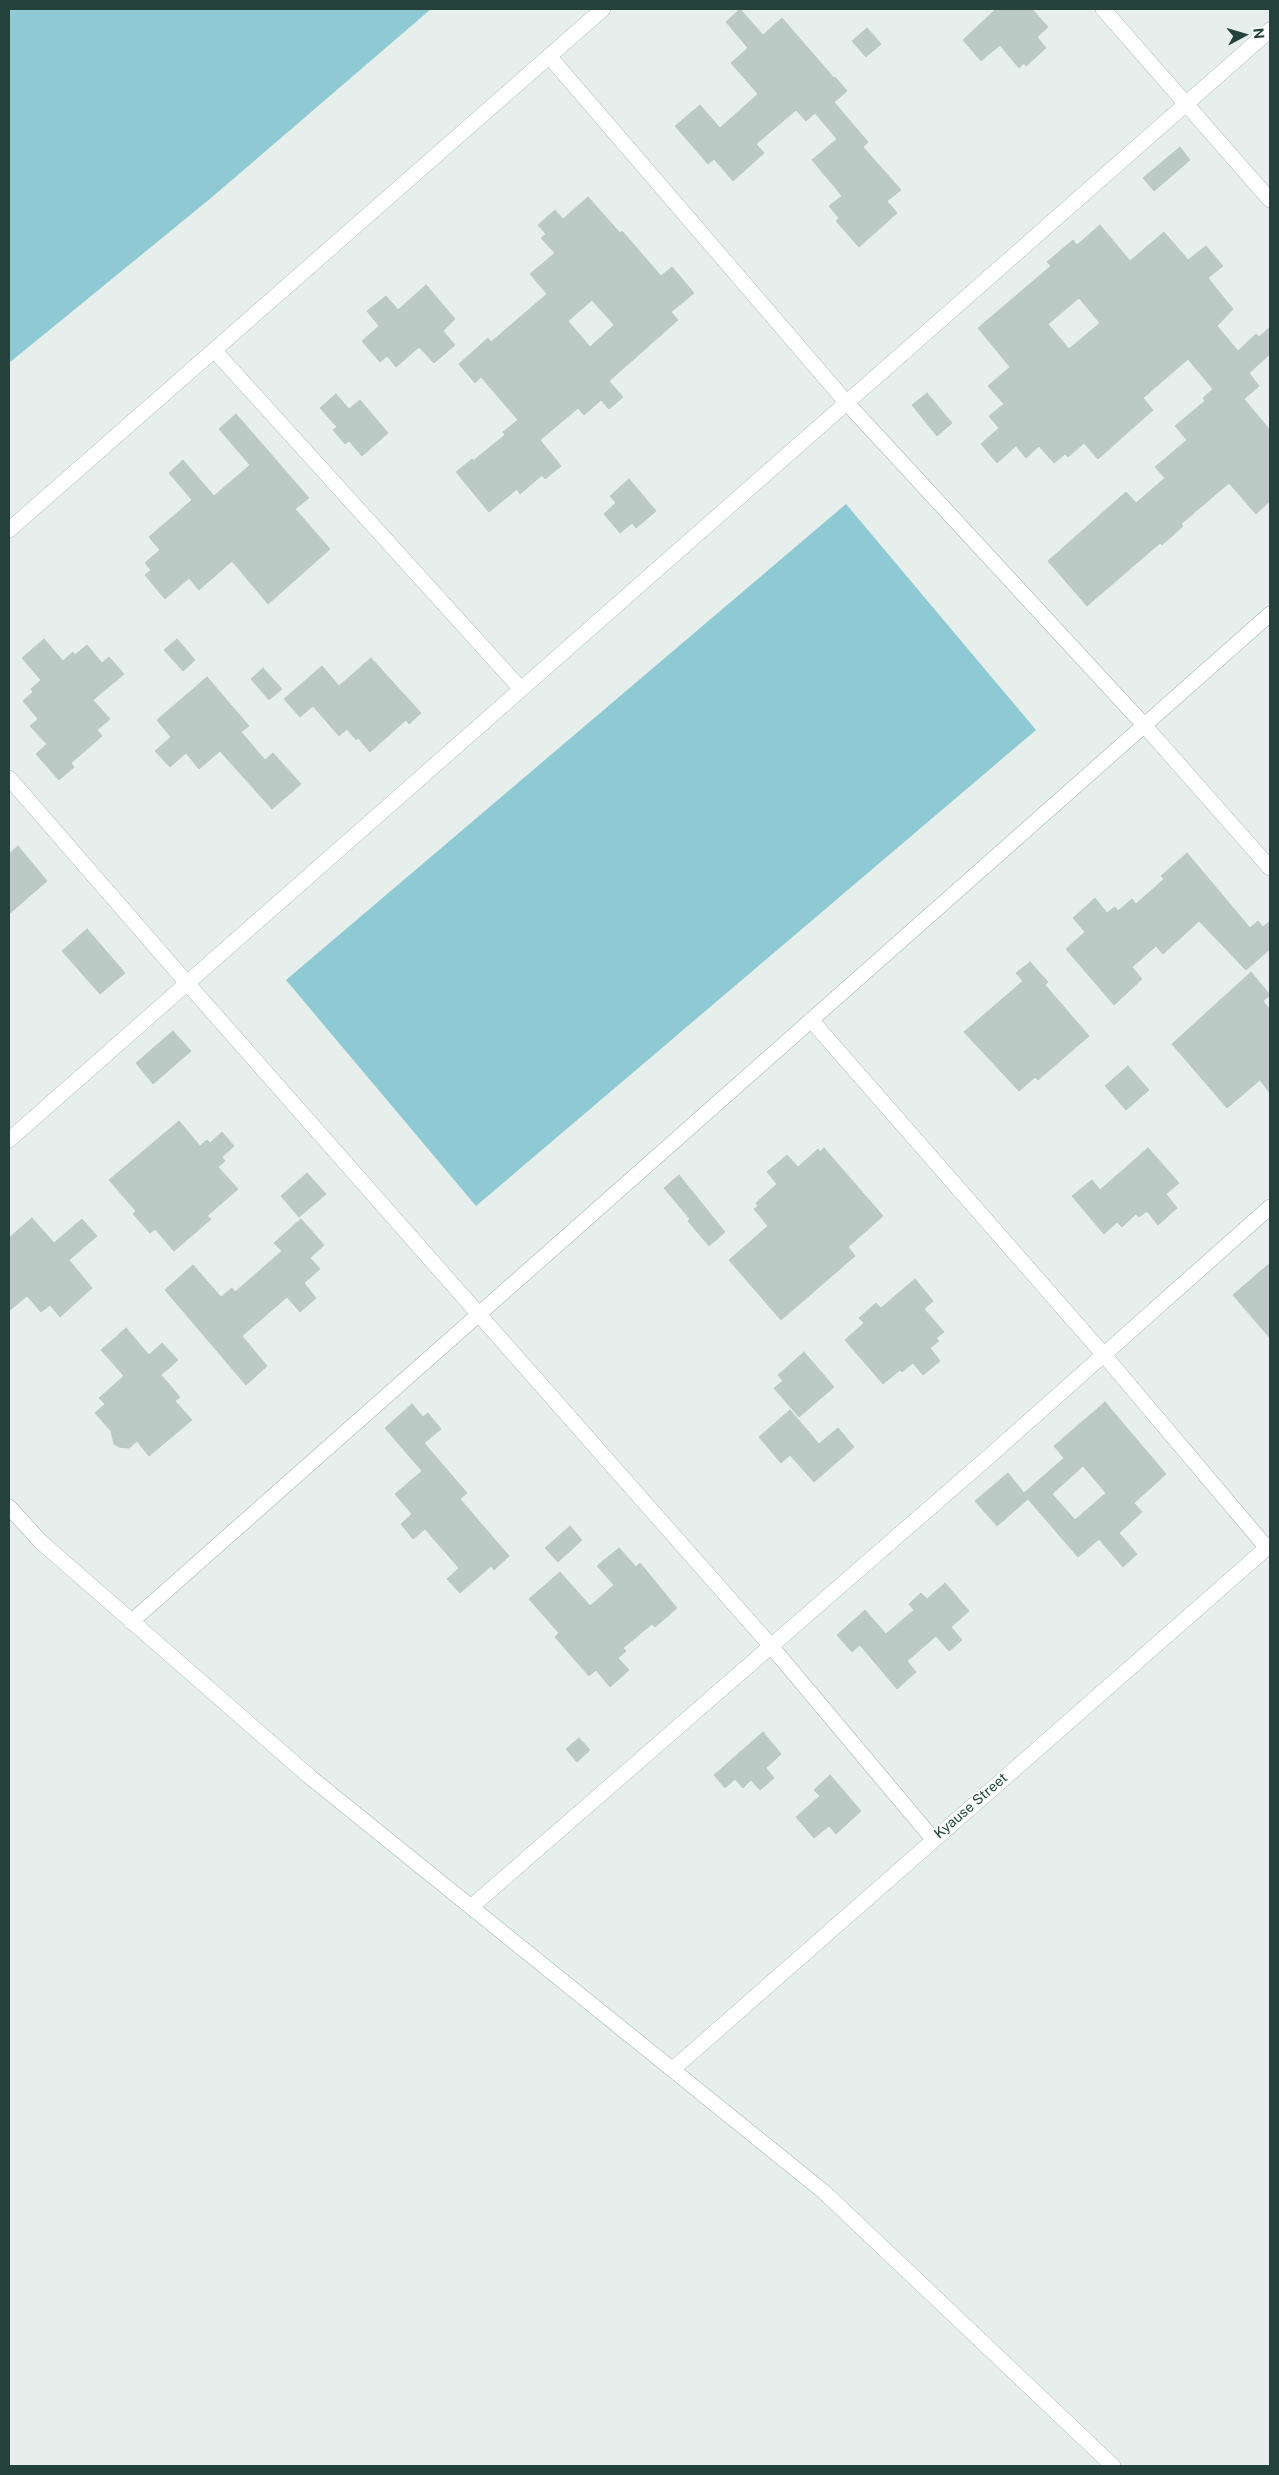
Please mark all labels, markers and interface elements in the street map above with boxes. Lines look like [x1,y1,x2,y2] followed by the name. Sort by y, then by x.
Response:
[1219,10,1269,60] north arrow
[1250,27,1267,40] text: N
[931,1770,1011,1842] street label: Kyause Street

